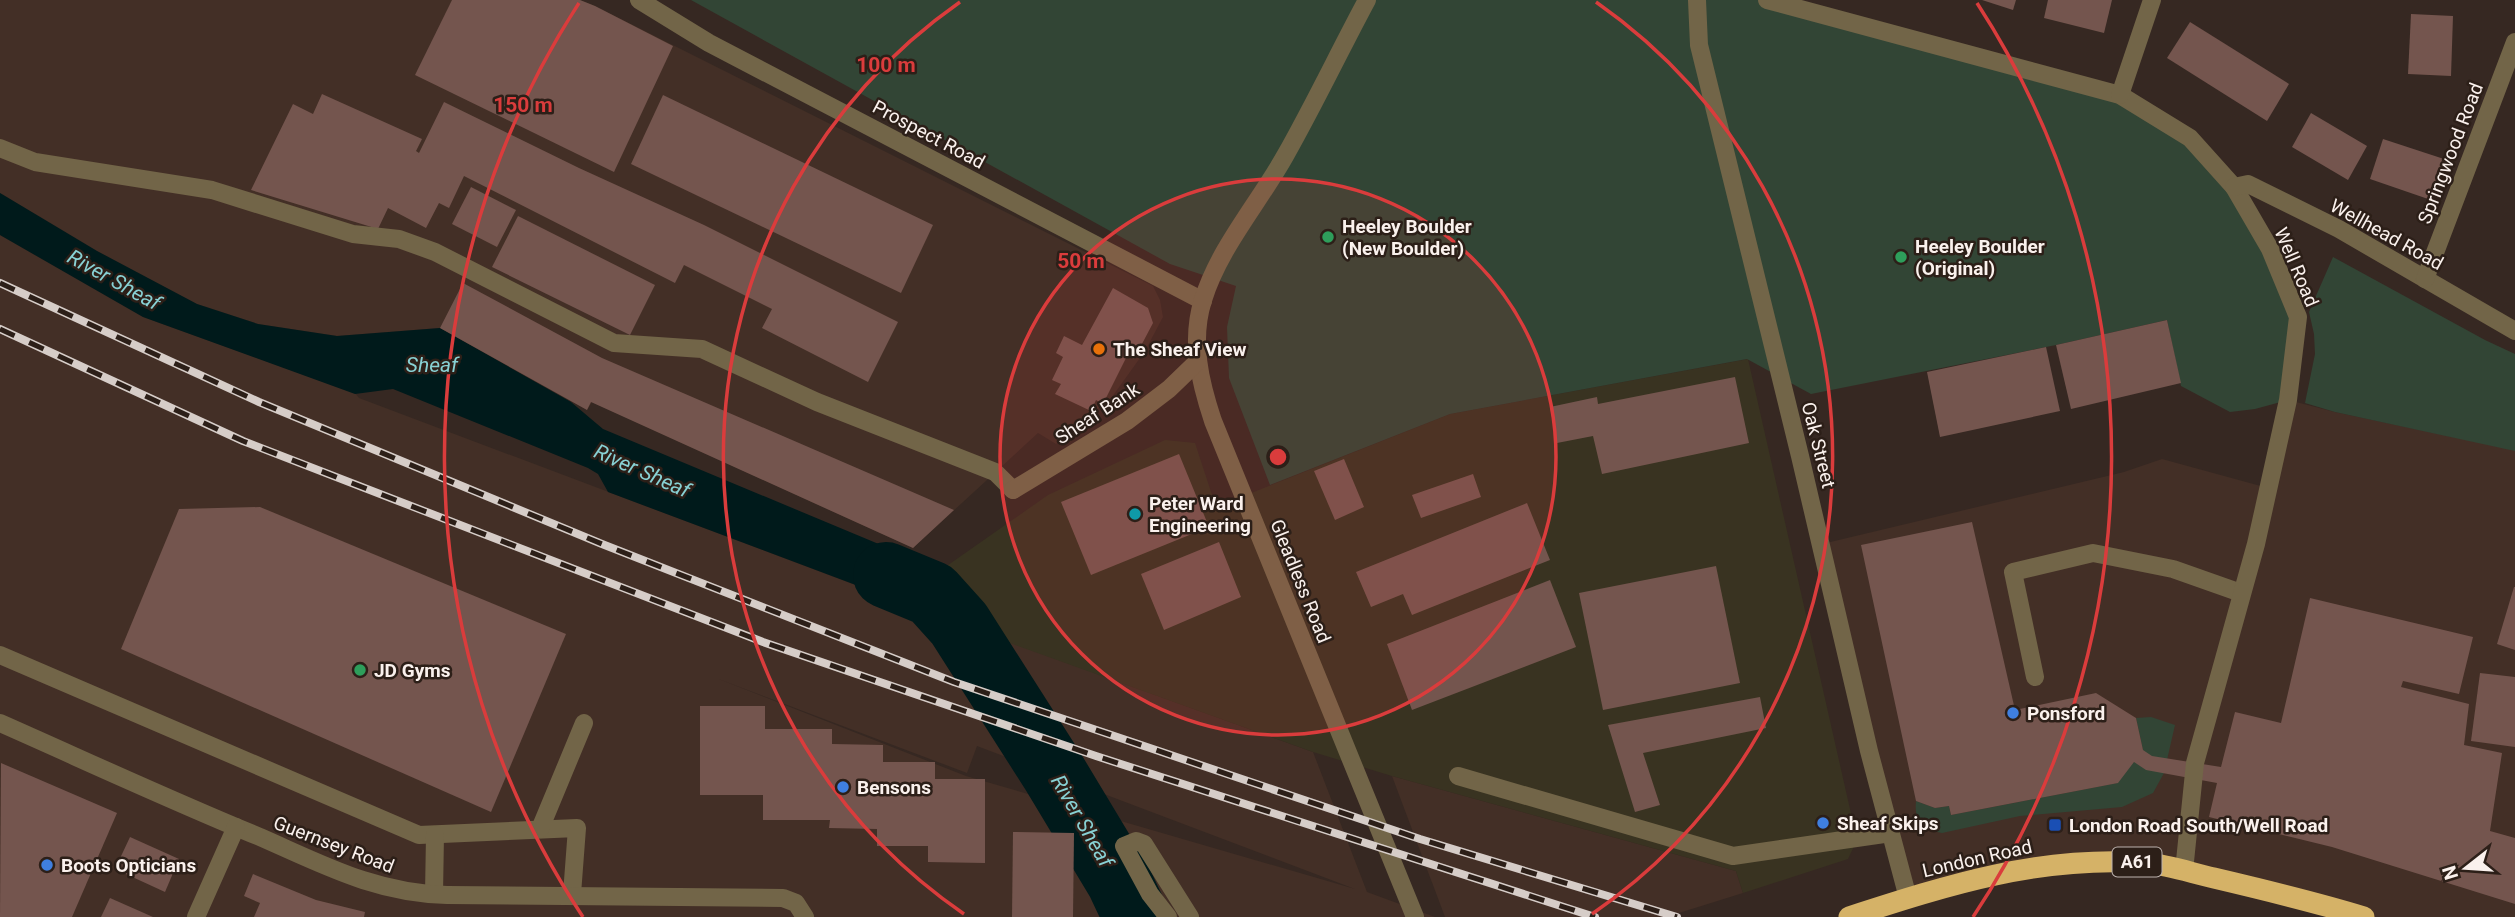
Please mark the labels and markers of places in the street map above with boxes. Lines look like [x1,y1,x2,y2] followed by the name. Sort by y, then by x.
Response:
[1342,215,1472,260] place label: Heeley Boulder (New Boulder)
[1320,229,1336,245] marker: Heeley Boulder (New Boulder)
[1915,235,2045,280] place label: Heeley Boulder (Original)
[1893,249,1909,265] marker: Heeley Boulder (Original)
[1113,338,1246,361] place label: The Sheaf View
[1091,341,1107,357] marker: The Sheaf View
[1266,445,1290,469] centre of rings
[1149,492,1251,537] place label: Peter Ward Engineering
[1127,506,1143,522] marker: Peter Ward Engineering
[374,659,451,682] place label: JD Gyms
[352,662,368,678] marker: JD Gyms
[2027,702,2105,725] place label: Ponsford
[2005,705,2021,721] marker: Ponsford
[857,776,931,799] place label: Bensons
[835,779,851,795] marker: Bensons
[1837,812,1939,835] place label: Sheaf Skips
[2069,814,2328,837] place label: London Road South/Well Road
[1815,815,1831,831] marker: Sheaf Skips
[2047,817,2063,833] marker: London Road South/Well Road
[61,854,196,877] place label: Boots Opticians
[39,857,55,873] marker: Boots Opticians

